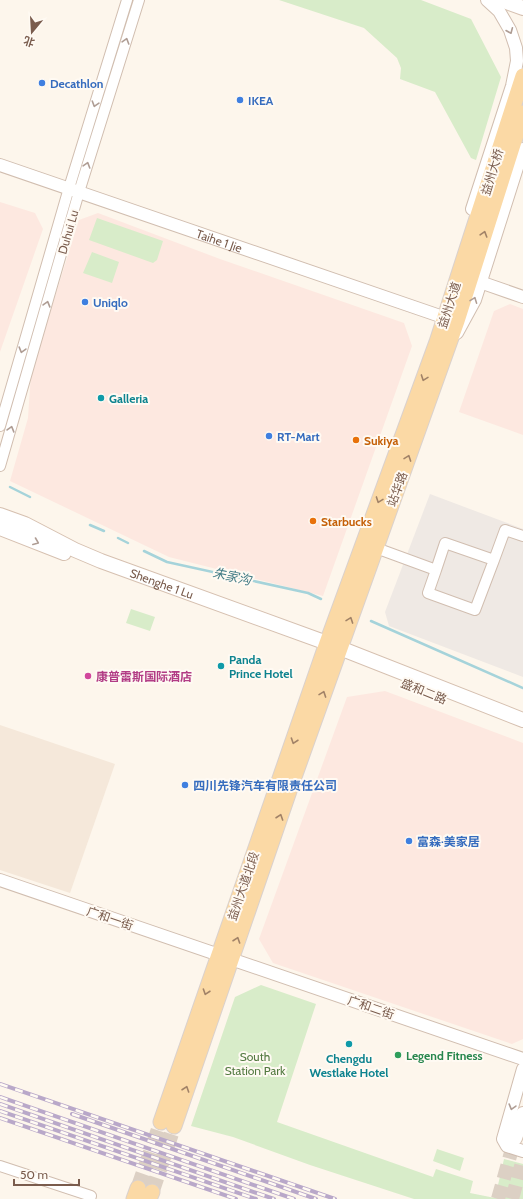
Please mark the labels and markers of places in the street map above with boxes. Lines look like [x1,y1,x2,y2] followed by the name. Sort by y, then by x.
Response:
[50,76,103,91] place label: Decathlon
[37,78,47,88] marker: Decathlon
[248,93,274,108] place label: IKEA
[235,95,245,105] marker: IKEA
[93,295,128,310] place label: Uniqlo
[80,297,90,307] marker: Uniqlo
[109,391,148,406] place label: Galleria
[96,393,106,403] marker: Galleria
[277,429,320,444] place label: RT-Mart
[264,431,274,441] marker: RT-Mart
[364,433,399,448] place label: Sukiya
[351,435,361,445] marker: Sukiya
[321,514,372,529] place label: Starbucks
[308,516,318,526] marker: Starbucks
[229,652,293,681] place label: Panda Prince Hotel
[216,661,226,671] marker: Panda Prince Hotel
[96,669,192,684] place label: 康普雷斯国际酒店
[83,671,93,681] marker: 康普雷斯国际酒店
[193,778,337,793] place label: 四川先锋汽车有限责任公司
[180,780,190,790] marker: 四川先锋汽车有限责任公司
[417,834,480,849] place label: 富森·美家居
[404,836,414,846] marker: 富森·美家居
[344,1039,354,1049] marker: Chengdu Westlake Hotel
[406,1048,483,1063] place label: Legend Fitness
[393,1050,403,1060] marker: Legend Fitness
[310,1051,388,1080] place label: Chengdu Westlake Hotel

